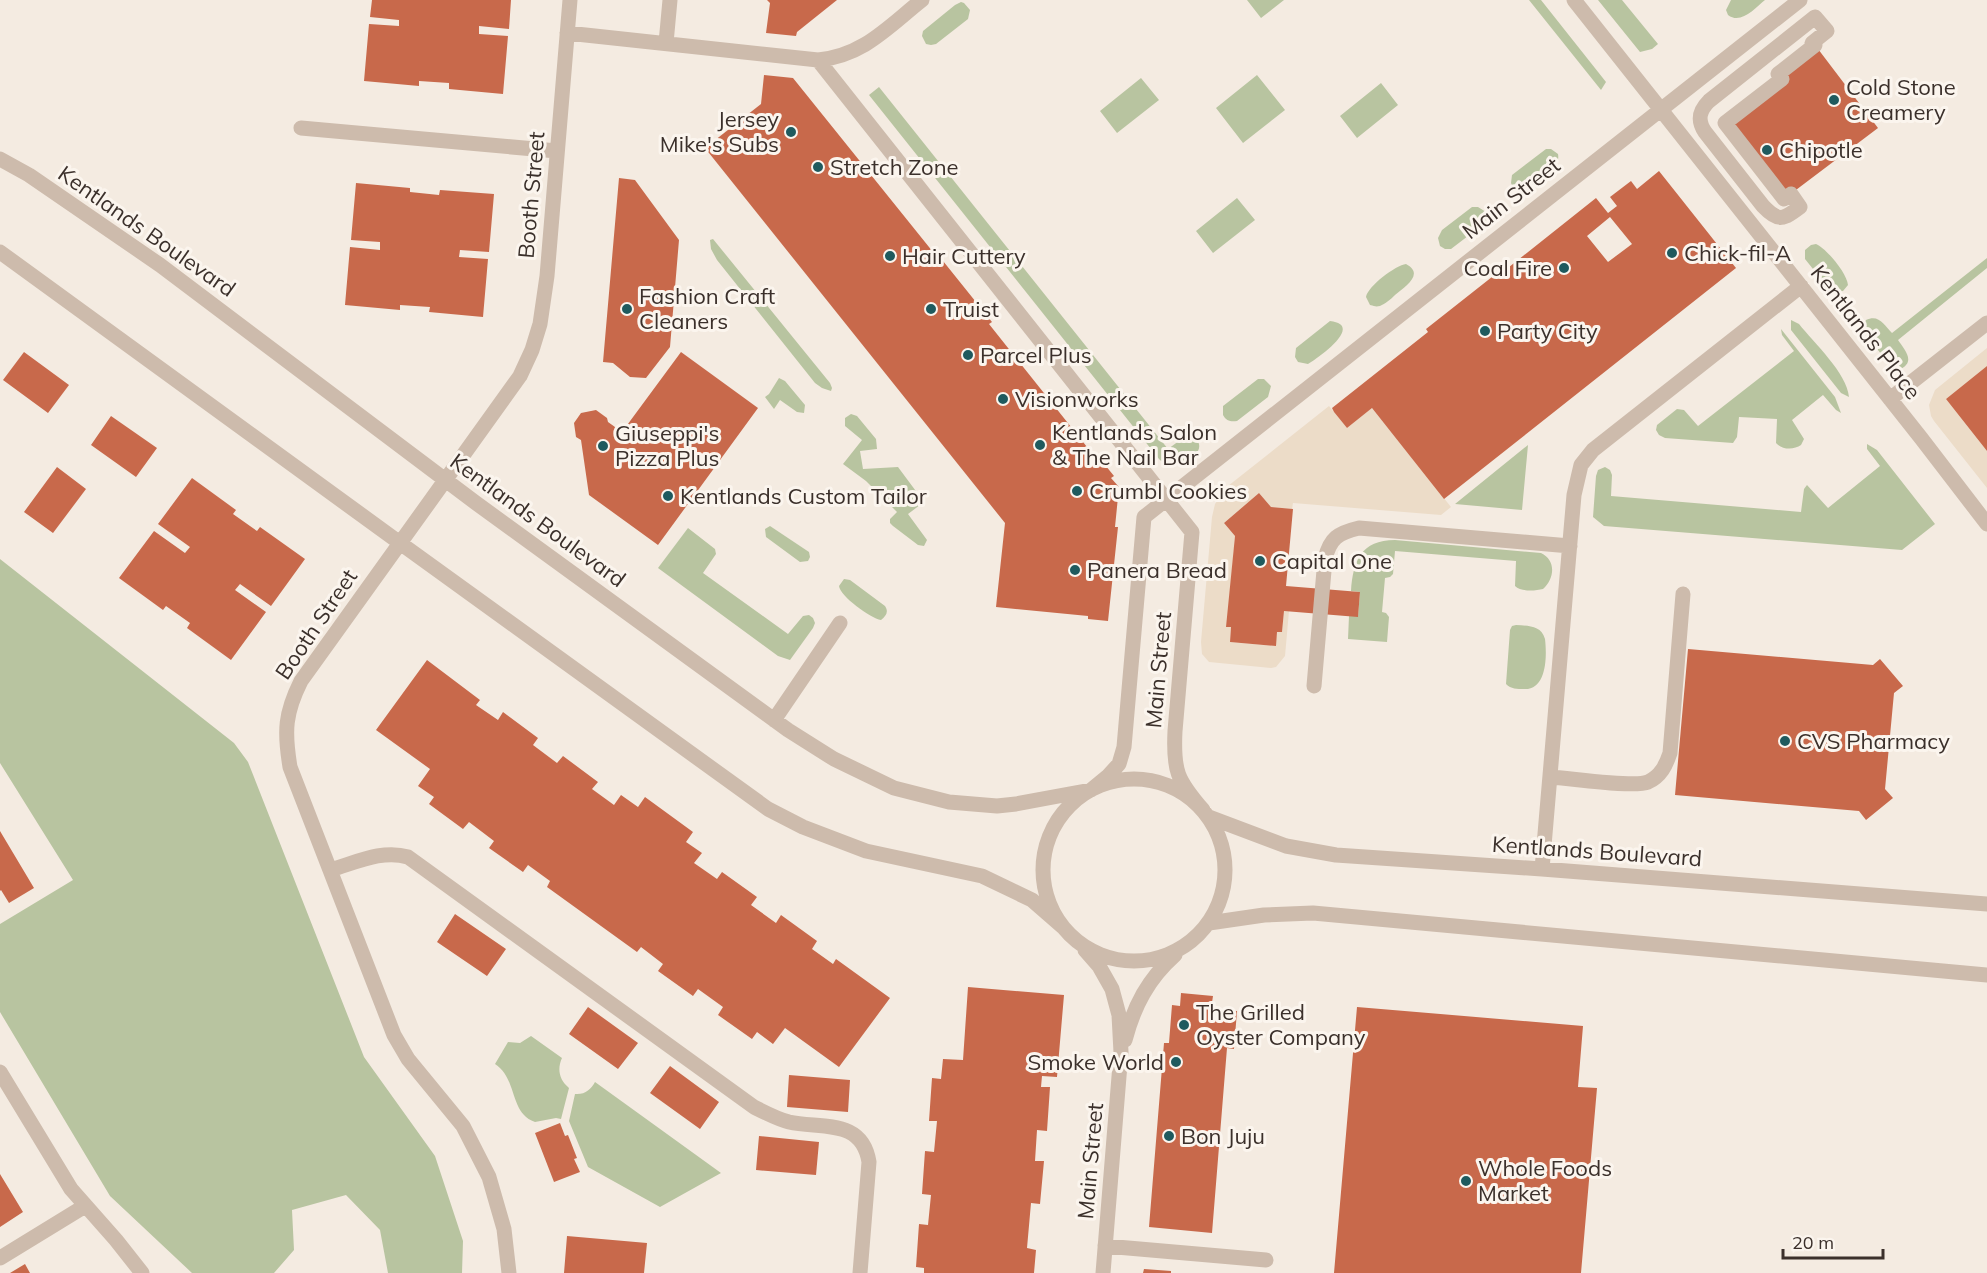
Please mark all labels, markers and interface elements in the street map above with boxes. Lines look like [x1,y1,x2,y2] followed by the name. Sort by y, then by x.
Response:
[1846,73,1956,126] place label: Cold Stone Creamery
[1827,93,1841,107] marker: Cold Stone Creamery
[660,105,779,158] place label: Jersey Mike's Subs
[784,125,798,139] marker: Jersey Mike's Subs
[512,130,551,260] street label: Booth Street
[1779,136,1863,164] place label: Chipotle
[1760,143,1774,157] marker: Chipotle
[1456,151,1566,245] street label: Main Street
[830,153,959,181] place label: Stretch Zone
[53,159,241,303] street label: Kentlands Boulevard
[811,160,825,174] marker: Stretch Zone
[1684,239,1791,267] place label: Chick-fil-A
[902,242,1026,270] place label: Hair Cuttery
[1665,246,1679,260] marker: Chick-fil-A
[883,249,897,263] marker: Hair Cuttery
[1464,254,1552,282] place label: Coal Fire
[1805,259,1927,405] street label: Kentlands Place
[1557,261,1571,275] marker: Coal Fire
[639,282,775,335] place label: Fashion Craft Cleaners
[943,295,999,323] place label: Truist
[620,302,634,316] marker: Fashion Craft Cleaners
[924,302,938,316] marker: Truist
[1497,317,1598,345] place label: Party City
[1478,324,1492,338] marker: Party City
[980,341,1092,369] place label: Parcel Plus
[961,348,975,362] marker: Parcel Plus
[1015,385,1139,413] place label: Visionworks
[996,392,1010,406] marker: Visionworks
[1052,418,1217,471] place label: Kentlands Salon & The Nail Bar
[615,419,719,472] place label: Giuseppi's Pizza Plus
[1033,438,1047,452] marker: Kentlands Salon & The Nail Bar
[596,439,610,453] marker: Giuseppi's Pizza Plus
[445,447,631,593] street label: Kentlands Boulevard
[1089,477,1247,505] place label: Crumbl Cookies
[680,482,927,510] place label: Kentlands Custom Tailor
[1070,484,1084,498] marker: Crumbl Cookies
[661,489,675,503] marker: Kentlands Custom Tailor
[1272,547,1392,575] place label: Capital One
[1253,554,1267,568] marker: Capital One
[1087,556,1227,584] place label: Panera Bread
[269,563,363,685] street label: Booth Street
[1068,563,1082,577] marker: Panera Bread
[1139,610,1177,729] street label: Main Street
[1797,727,1950,755] place label: CVS Pharmacy
[1778,734,1792,748] marker: CVS Pharmacy
[1491,830,1703,872] street label: Kentlands Boulevard
[1196,998,1366,1051] place label: The Grilled Oyster Company
[1177,1018,1191,1032] marker: The Grilled Oyster Company
[1027,1048,1164,1076] place label: Smoke World
[1169,1055,1183,1069] marker: Smoke World
[1071,1101,1109,1220] street label: Main Street
[1181,1122,1265,1150] place label: Bon Juju
[1162,1129,1176,1143] marker: Bon Juju
[1478,1154,1612,1207] place label: Whole Foods Market
[1459,1174,1473,1188] marker: Whole Foods Market
[1783,1222,1884,1260] scale bar
[1792,1231,1834,1254] text: 20 m

